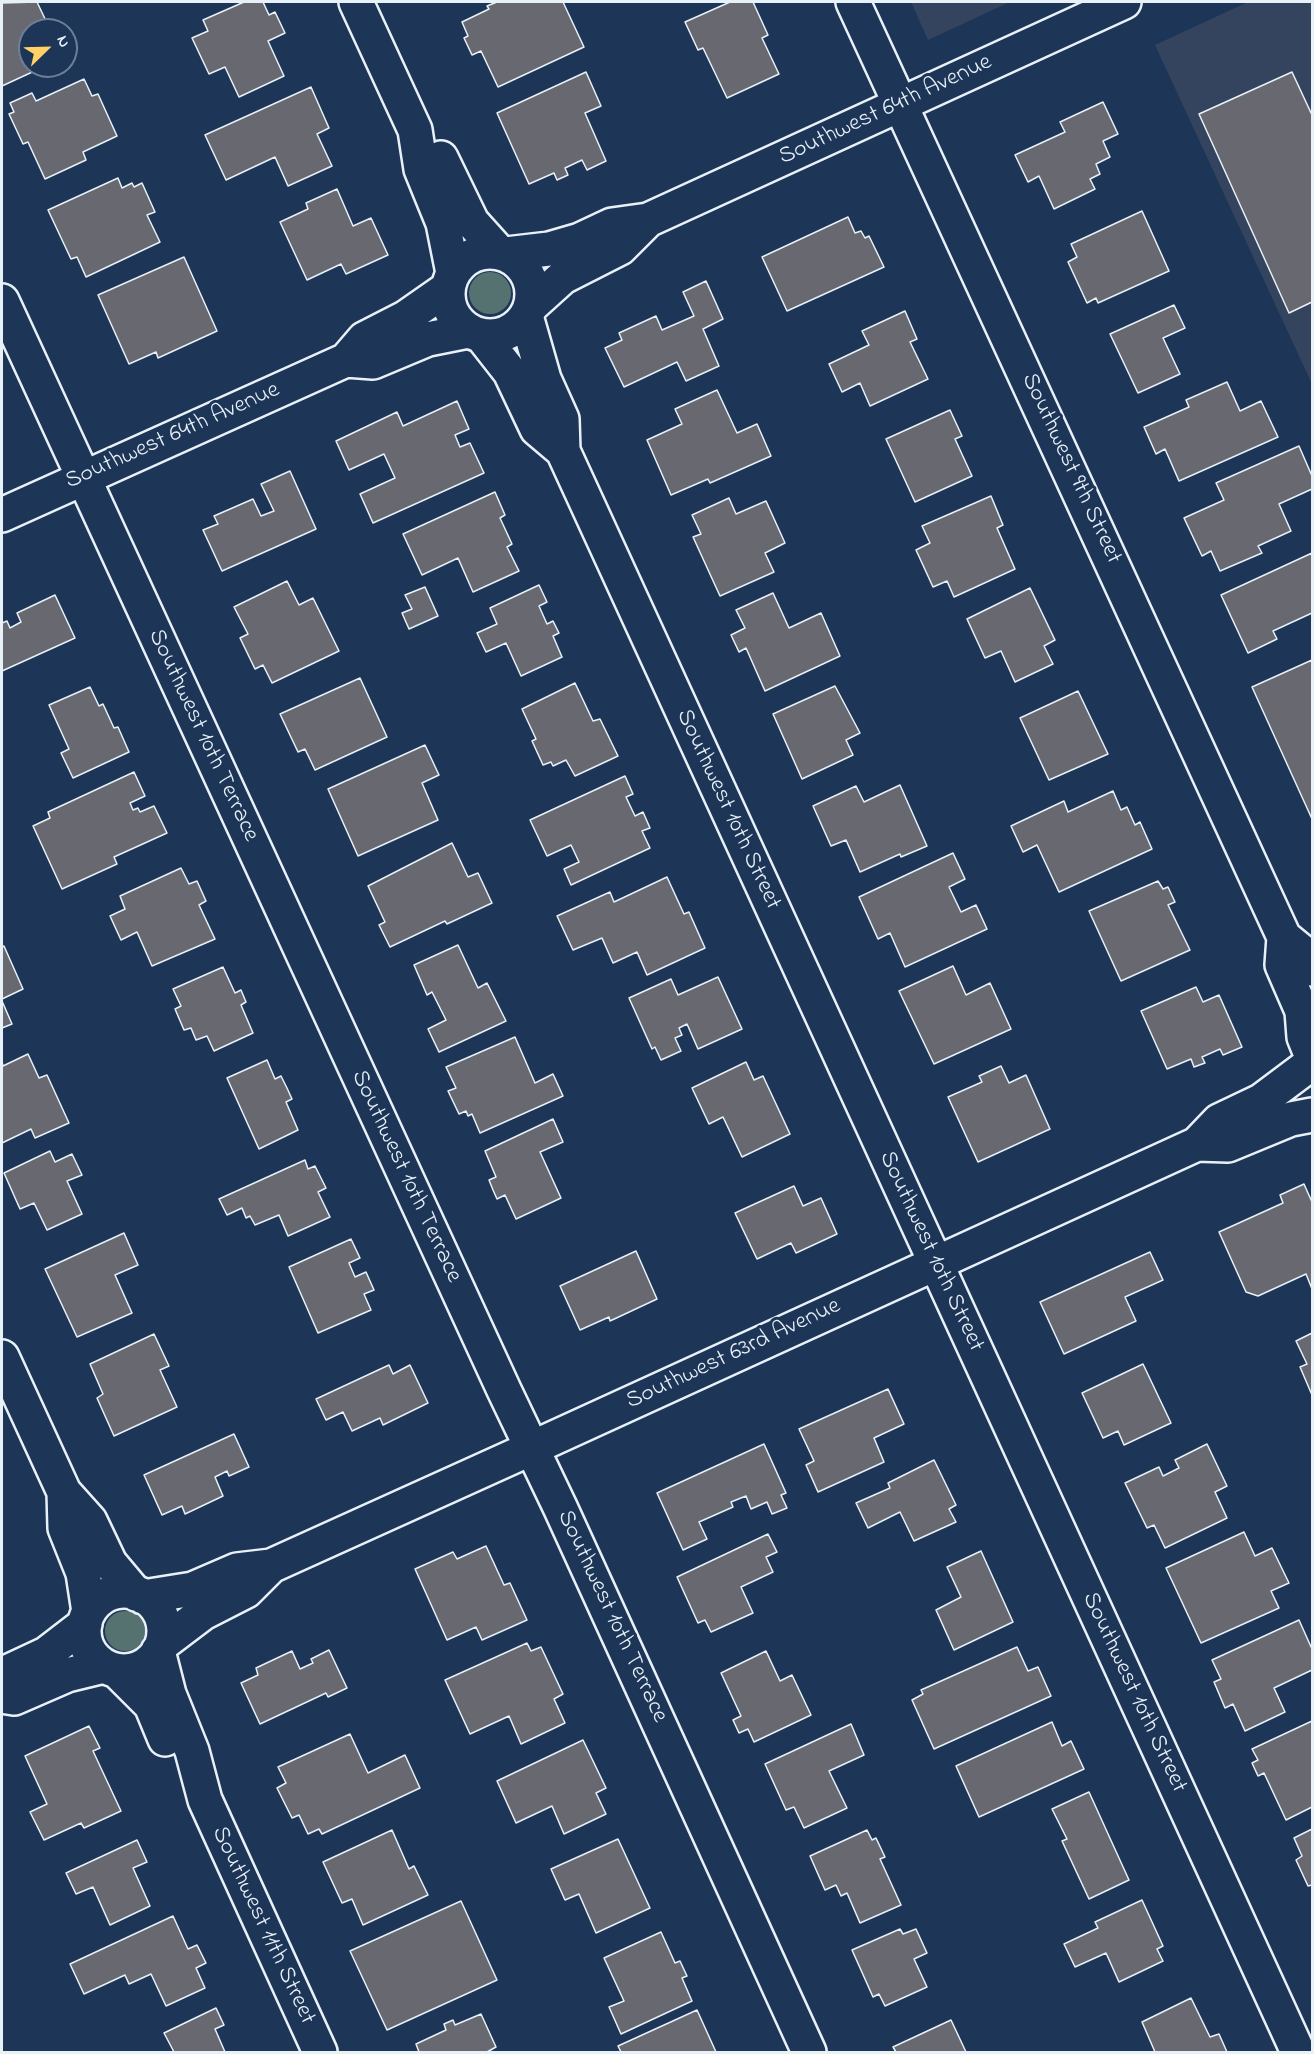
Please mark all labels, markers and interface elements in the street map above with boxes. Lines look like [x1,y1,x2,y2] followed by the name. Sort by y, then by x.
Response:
[18,18,78,78] north arrow
[50,32,76,51] text: N
[775,49,997,173] street label: Southwest 64th Avenue
[1013,369,1127,569] street label: Southwest 9th Street
[61,377,285,497] street label: Southwest 64th Avenue
[140,625,264,847] street label: Southwest 10th Terrace
[668,705,786,915] street label: Southwest 10th Street
[343,1066,467,1288] street label: Southwest 10th Terrace
[871,1147,989,1357] street label: Southwest 10th Street
[622,1293,846,1417] street label: Southwest 63rd Avenue
[549,1506,673,1728] street label: Southwest 10th Terrace
[1074,1588,1192,1798] street label: Southwest 10th Street
[204,1822,320,2030] street label: Southwest 11th Street

